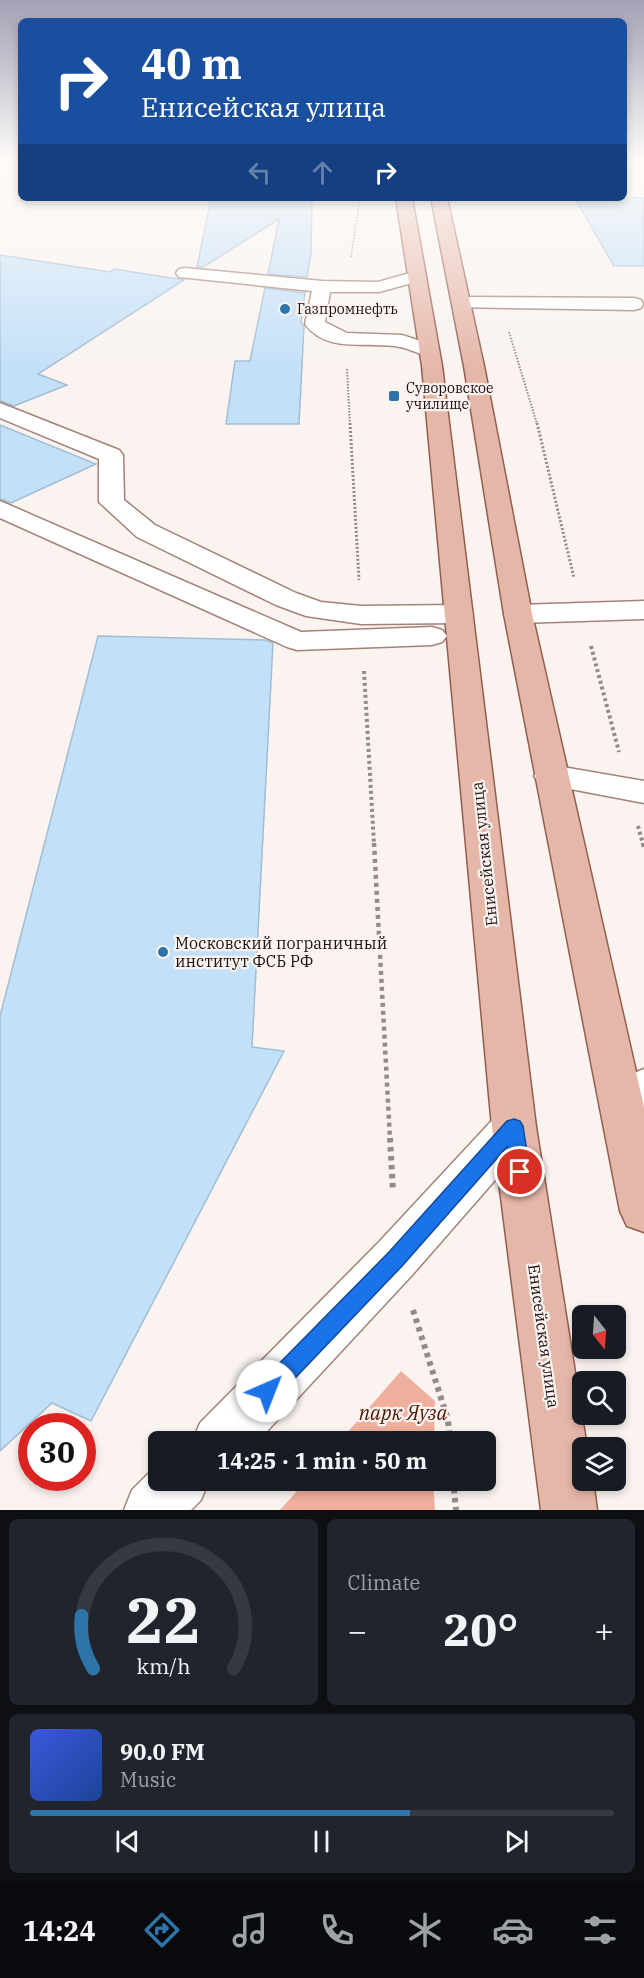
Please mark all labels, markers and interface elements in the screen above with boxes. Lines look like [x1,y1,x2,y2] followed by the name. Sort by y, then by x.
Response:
[141,36,242,91] text: 40 m
[42,42,120,120] icon: right
[141,89,386,124] text: Енисейская улица
[243,156,276,189] icon: left
[306,156,339,189] icon: ahead
[369,156,402,189] icon: right
[297,300,398,318] place label: Газпромнефть
[278,302,292,316] marker: Газпромнефть
[406,379,494,413] place label: Суворовское училище
[387,389,401,403] marker: Суворовское училище
[466,780,502,927] street label: Енисейская улица
[175,933,387,971] place label: Московский пограничный институт ФСБ РФ
[156,945,170,959] marker: Московский пограничный институт ФСБ РФ
[494,1146,545,1197] pin
[503,1155,536,1188] icon: arrive
[524,1263,564,1410] street label: Енисейская улица
[572,1305,626,1359] north arrow
[572,1305,626,1491] map controls
[235,1359,299,1423] position arrow
[572,1371,626,1425] button: search
[359,1399,447,1426] park label: парк Яуза
[18,1413,96,1491] speed limit sign: 30
[572,1437,626,1491] button: layers
[217,1446,427,1475] text: 14:25 · 1 min · 50 m
[348,1569,420,1596] text: Climate
[126,1579,201,1660] text: 22
[443,1600,518,1658] text: 20°
[348,1609,367,1652] text: −
[594,1609,614,1652] text: +
[136,1652,190,1680] text: km/h
[120,1737,205,1766] text: 90.0 FM
[120,1766,176,1793] text: Music
[111,1825,144,1858] icon: previous
[305,1825,338,1858] icon: pause
[500,1825,533,1858] icon: next
[141,1909,183,1951] icon: directions
[229,1909,271,1951] icon: music
[316,1909,358,1951] icon: phone
[404,1909,446,1951] icon: climate
[492,1909,534,1951] icon: car
[579,1909,621,1951] icon: filters
[23,1913,96,1948] text: 14:24

